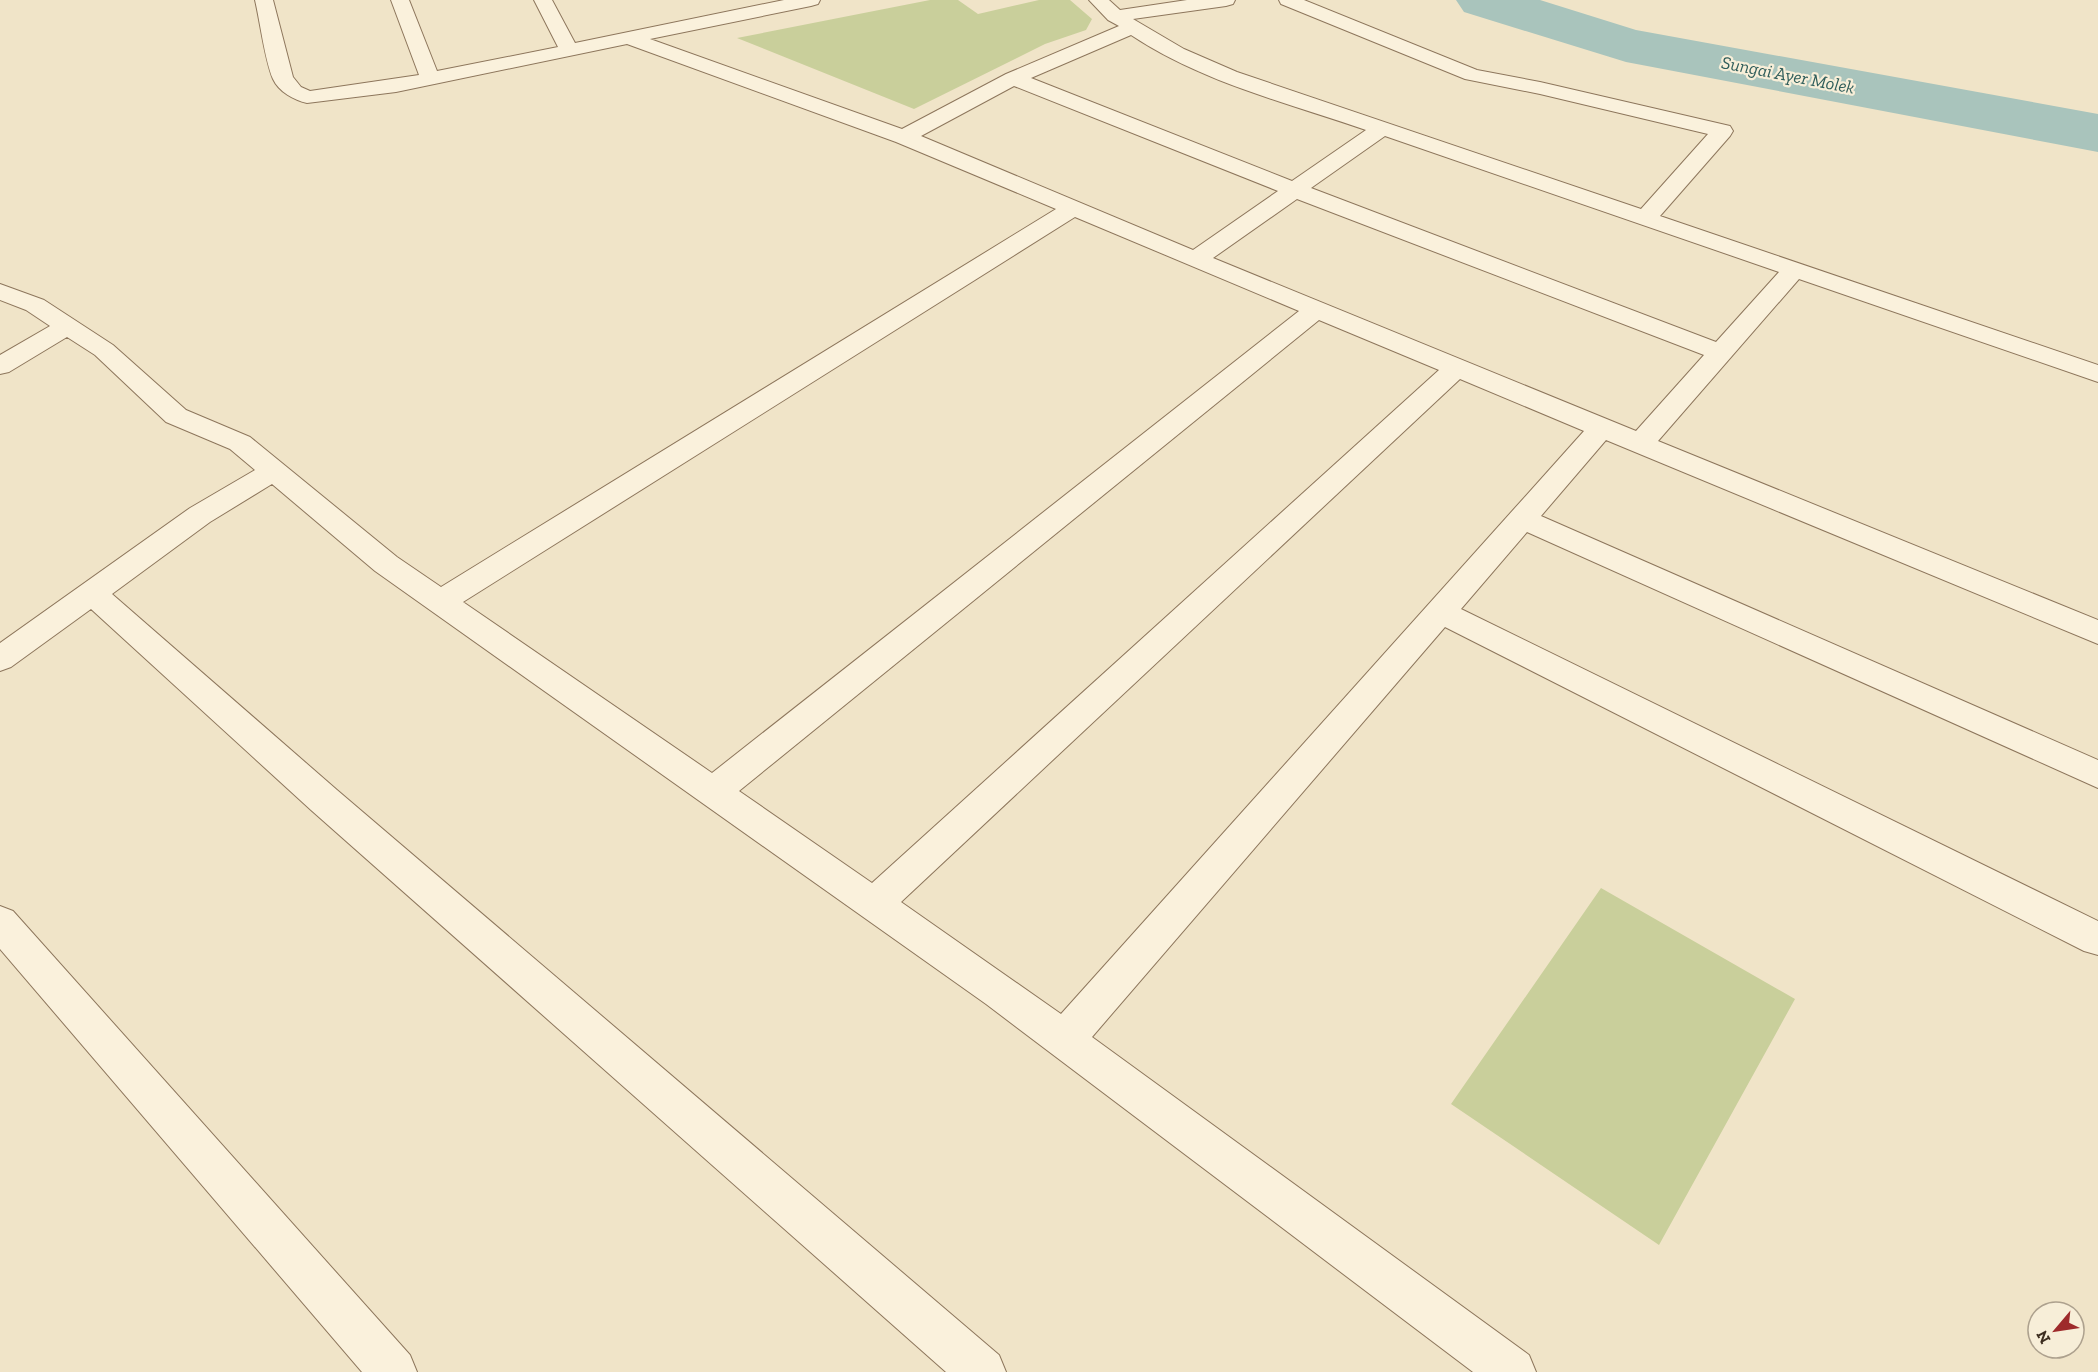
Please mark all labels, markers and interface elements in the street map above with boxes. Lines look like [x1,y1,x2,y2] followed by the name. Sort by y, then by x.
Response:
[1720,51,1856,99] water label: Sungai Ayer Molek
[2026,1300,2086,1360] north arrow
[2032,1327,2055,1347] text: N

